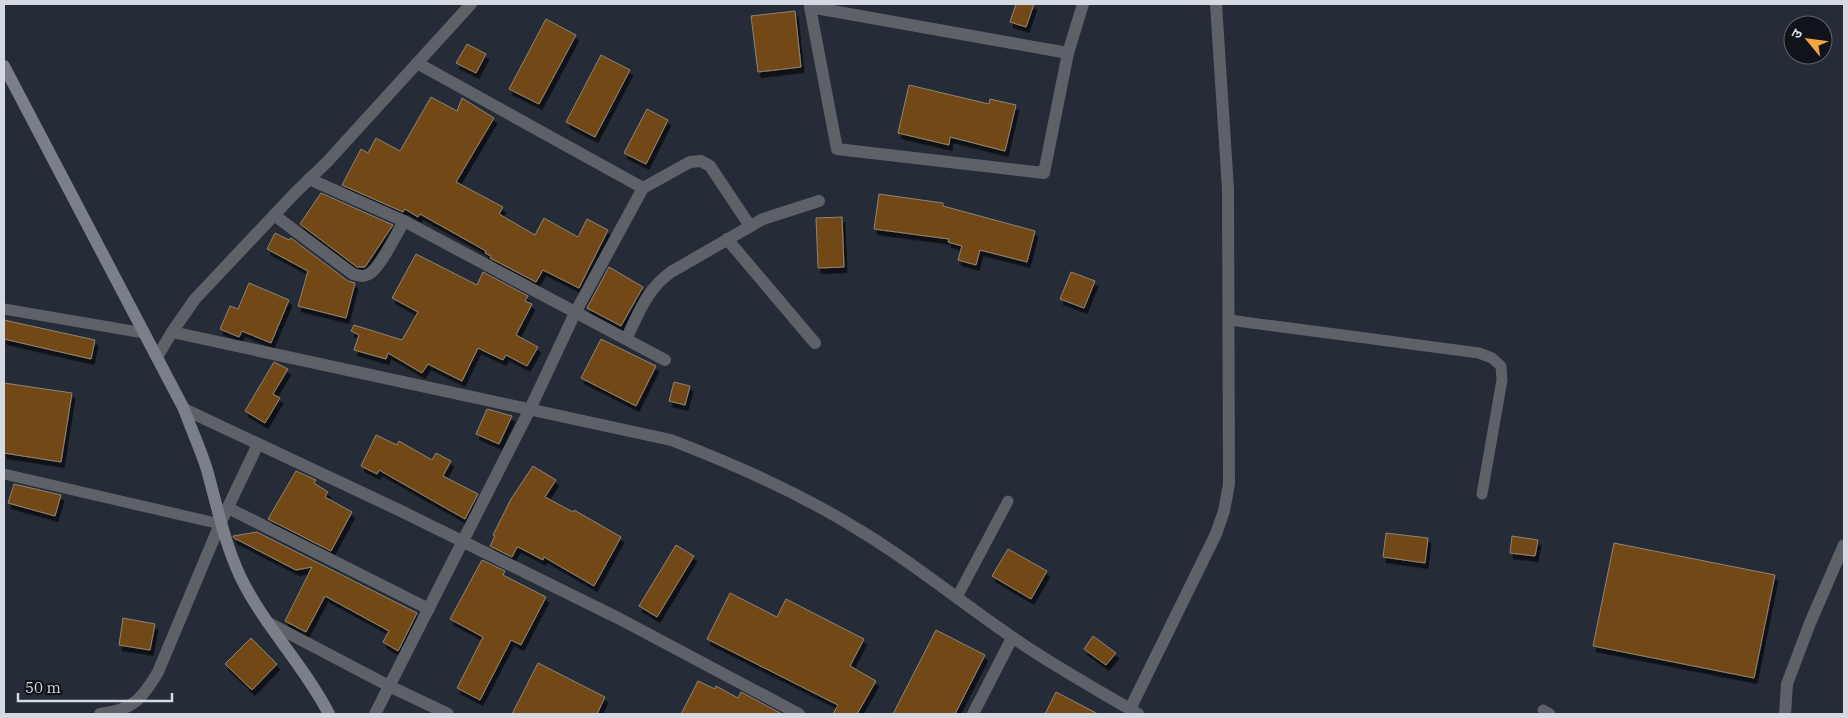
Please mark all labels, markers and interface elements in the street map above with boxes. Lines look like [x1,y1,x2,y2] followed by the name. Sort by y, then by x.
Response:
[1783,15,1833,65] north arrow
[1787,25,1807,42] text: उ
[18,670,171,702] scale bar
[25,678,61,697] text: 50 m

